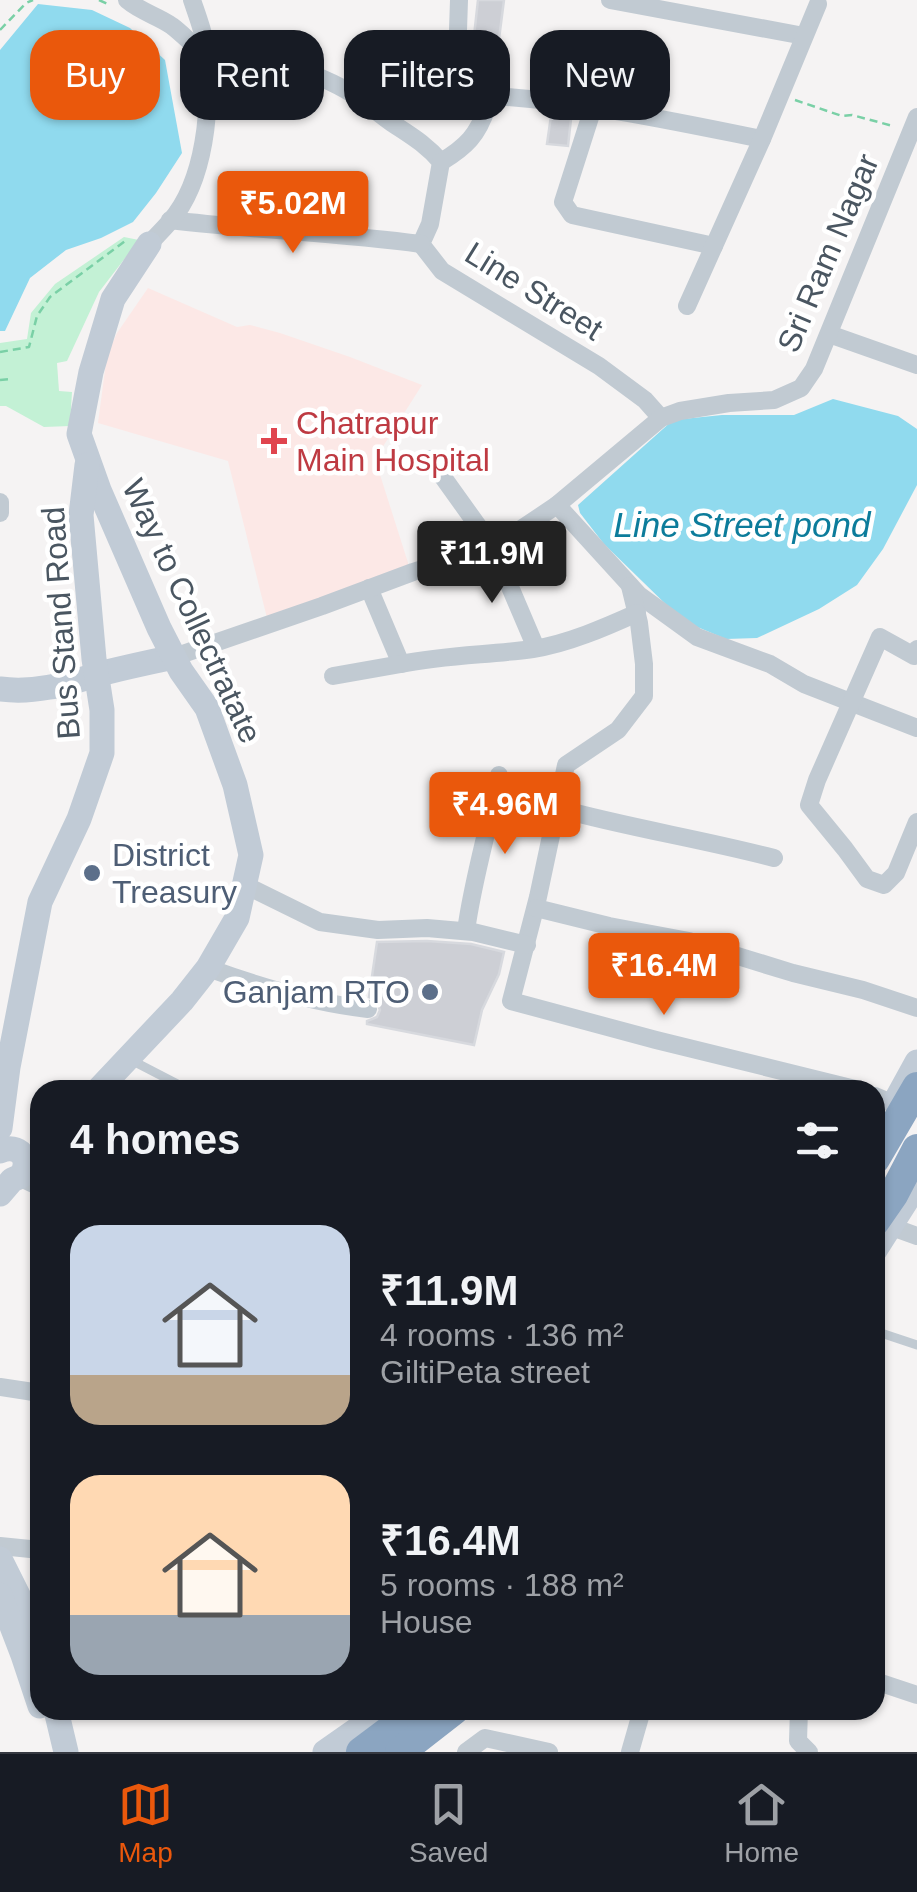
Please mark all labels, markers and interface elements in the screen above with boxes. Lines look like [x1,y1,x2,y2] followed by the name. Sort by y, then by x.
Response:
[30,30,160,120] chip: Buy
[180,30,324,120] chip: Rent
[344,30,510,120] chip: Filters
[530,30,670,120] chip: New
[770,148,886,357] street label: Sri Ram Nagar
[212,171,374,256] pin: ₹5.02M
[239,185,347,221] text: ₹5.02M
[459,235,609,347] street label: Line Street
[296,405,490,478] place label: Chatrapur Main Hospital
[261,428,287,454] marker: Chatrapur Main Hospital
[115,473,269,749] street label: Way to Collectratate
[614,505,872,544] water label: Line Street pond
[35,506,87,740] street label: Bus Stand Road
[411,521,573,606] pin: ₹11.9M
[439,535,545,571] text: ₹11.9M
[424,772,586,857] pin: ₹4.96M
[451,786,559,822] text: ₹4.96M
[112,837,237,910] place label: District Treasury
[81,862,103,884] marker: District Treasury
[583,933,745,1018] pin: ₹16.4M
[610,947,718,983] text: ₹16.4M
[223,974,410,1010] place label: Ganjam RTO
[419,981,441,1003] marker: Ganjam RTO
[790,1113,845,1168] icon: filters
[70,1116,240,1163] text: 4 homes
[150,1265,270,1385] icon: home
[380,1267,518,1314] text: ₹11.9M
[380,1317,624,1353] text: 4 rooms · 136 m²
[380,1354,590,1390] text: GiltiPeta street
[150,1515,270,1635] icon: home
[380,1517,521,1564] text: ₹16.4M
[380,1567,624,1603] text: 5 rooms · 188 m²
[380,1604,473,1640] text: House
[118,1777,173,1869] tab: Map
[409,1777,488,1869] tab: Saved
[724,1777,799,1869] tab: Home

